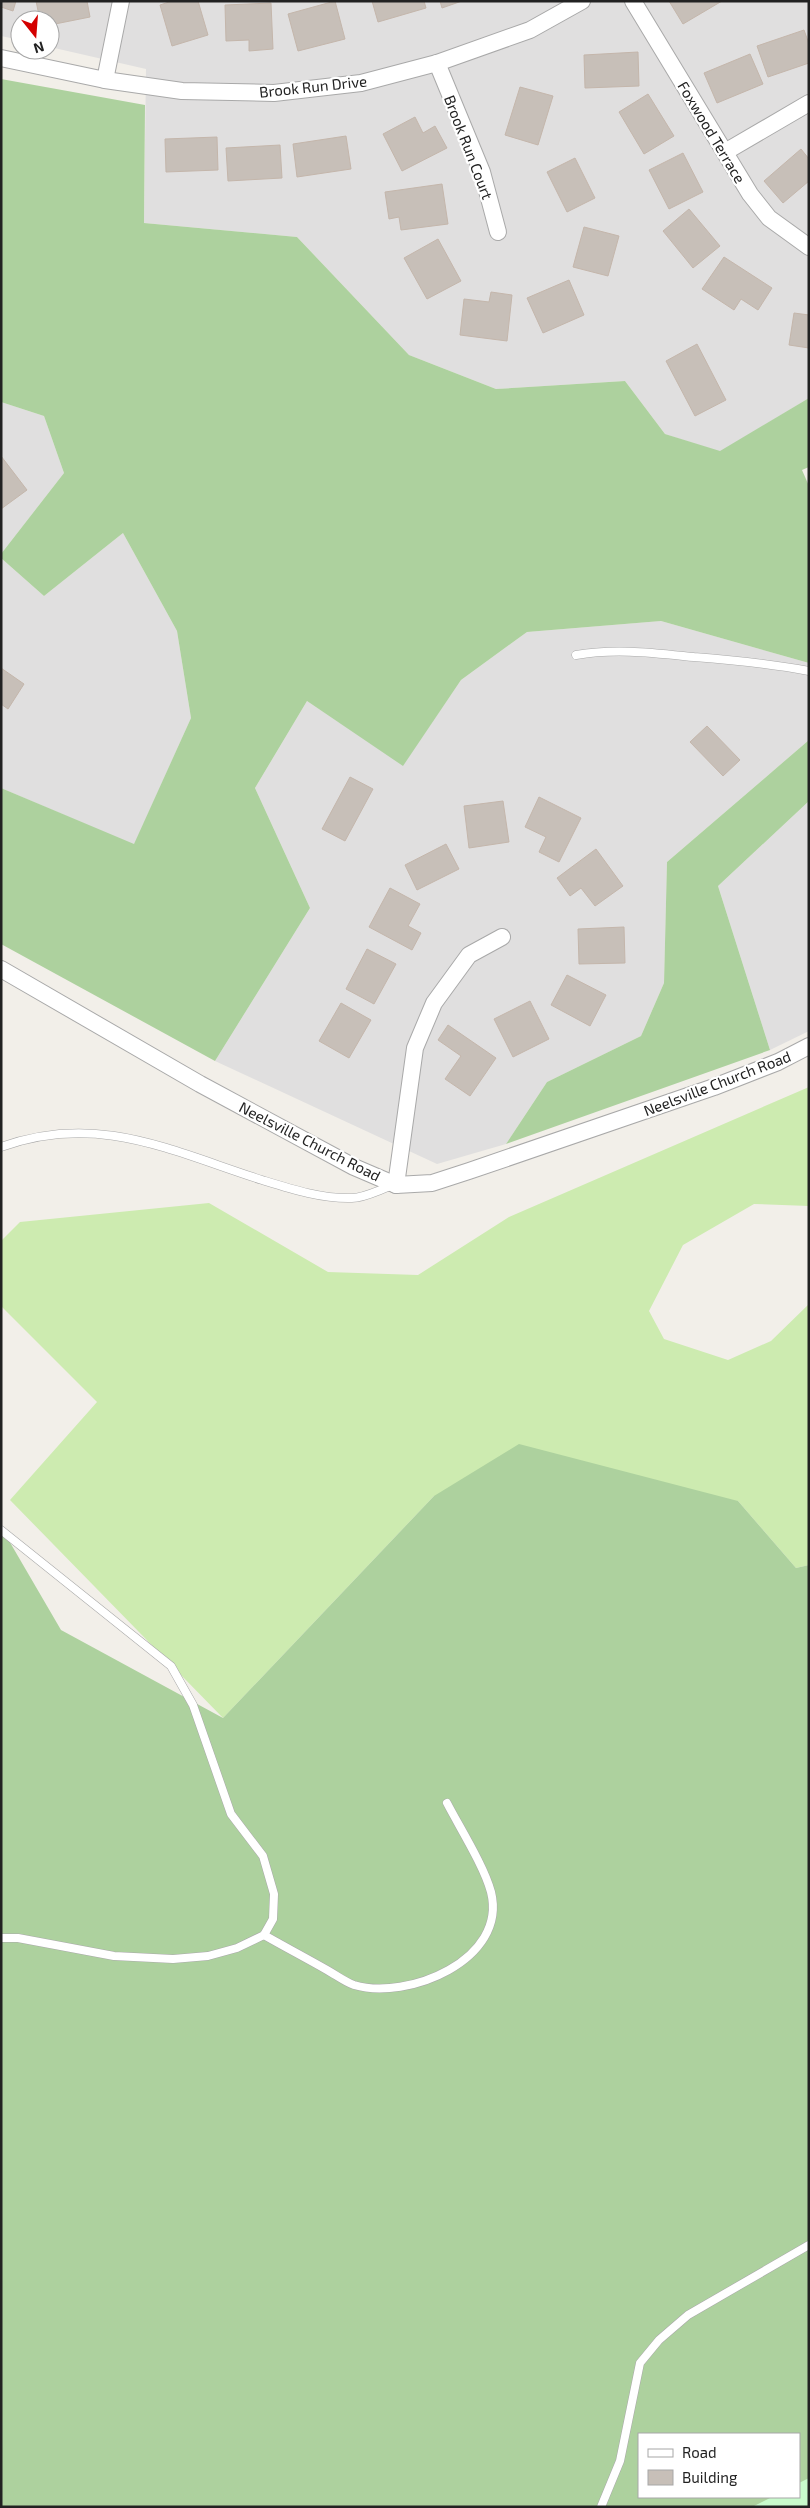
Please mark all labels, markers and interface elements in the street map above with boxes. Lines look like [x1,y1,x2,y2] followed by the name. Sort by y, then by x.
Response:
[10,10,60,60] north arrow
[32,38,46,58] text: N
[258,71,368,101] street label: Brook Run Drive
[674,78,750,186] street label: Foxwood Terrace
[441,92,497,202] street label: Brook Run Court
[641,1047,793,1119] street label: Neelsville Church Road
[236,1098,384,1184] street label: Neelsville Church Road
[638,2433,800,2498] legend
[682,2443,717,2461] text: Road
[682,2468,738,2486] text: Building

